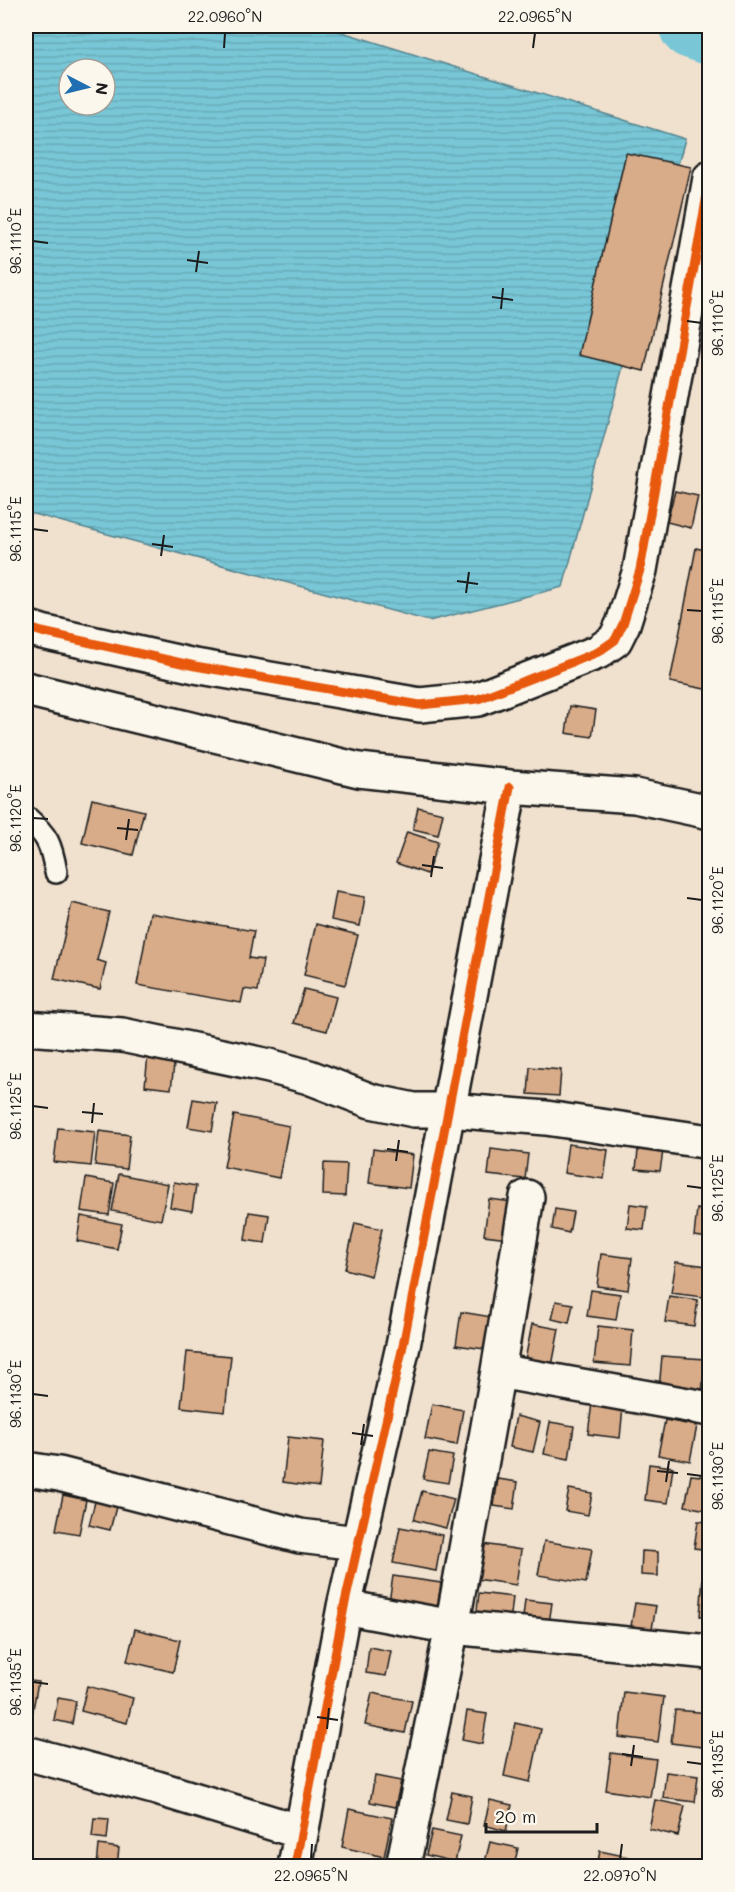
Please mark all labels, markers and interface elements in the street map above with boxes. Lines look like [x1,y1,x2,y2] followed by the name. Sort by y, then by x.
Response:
[188,6,262,26] text: 22.0960°N
[498,6,572,26] text: 22.0965°N
[57,57,117,117] north arrow
[91,82,114,96] text: N
[5,208,25,274] text: 96.1110°E
[707,290,727,356] text: 96.1110°E
[5,496,25,562] text: 96.1115°E
[707,578,727,644] text: 96.1115°E
[5,784,25,852] text: 96.1120°E
[707,866,727,934] text: 96.1120°E
[5,1072,25,1140] text: 96.1125°E
[707,1154,727,1222] text: 96.1125°E
[5,1360,25,1428] text: 96.1130°E
[707,1442,727,1510] text: 96.1130°E
[5,1648,25,1716] text: 96.1135°E
[707,1730,727,1798] text: 96.1135°E
[486,1796,597,1834] scale bar
[495,1804,536,1828] text: 20 m
[274,1865,348,1885] text: 22.0965°N
[583,1865,657,1885] text: 22.0970°N

